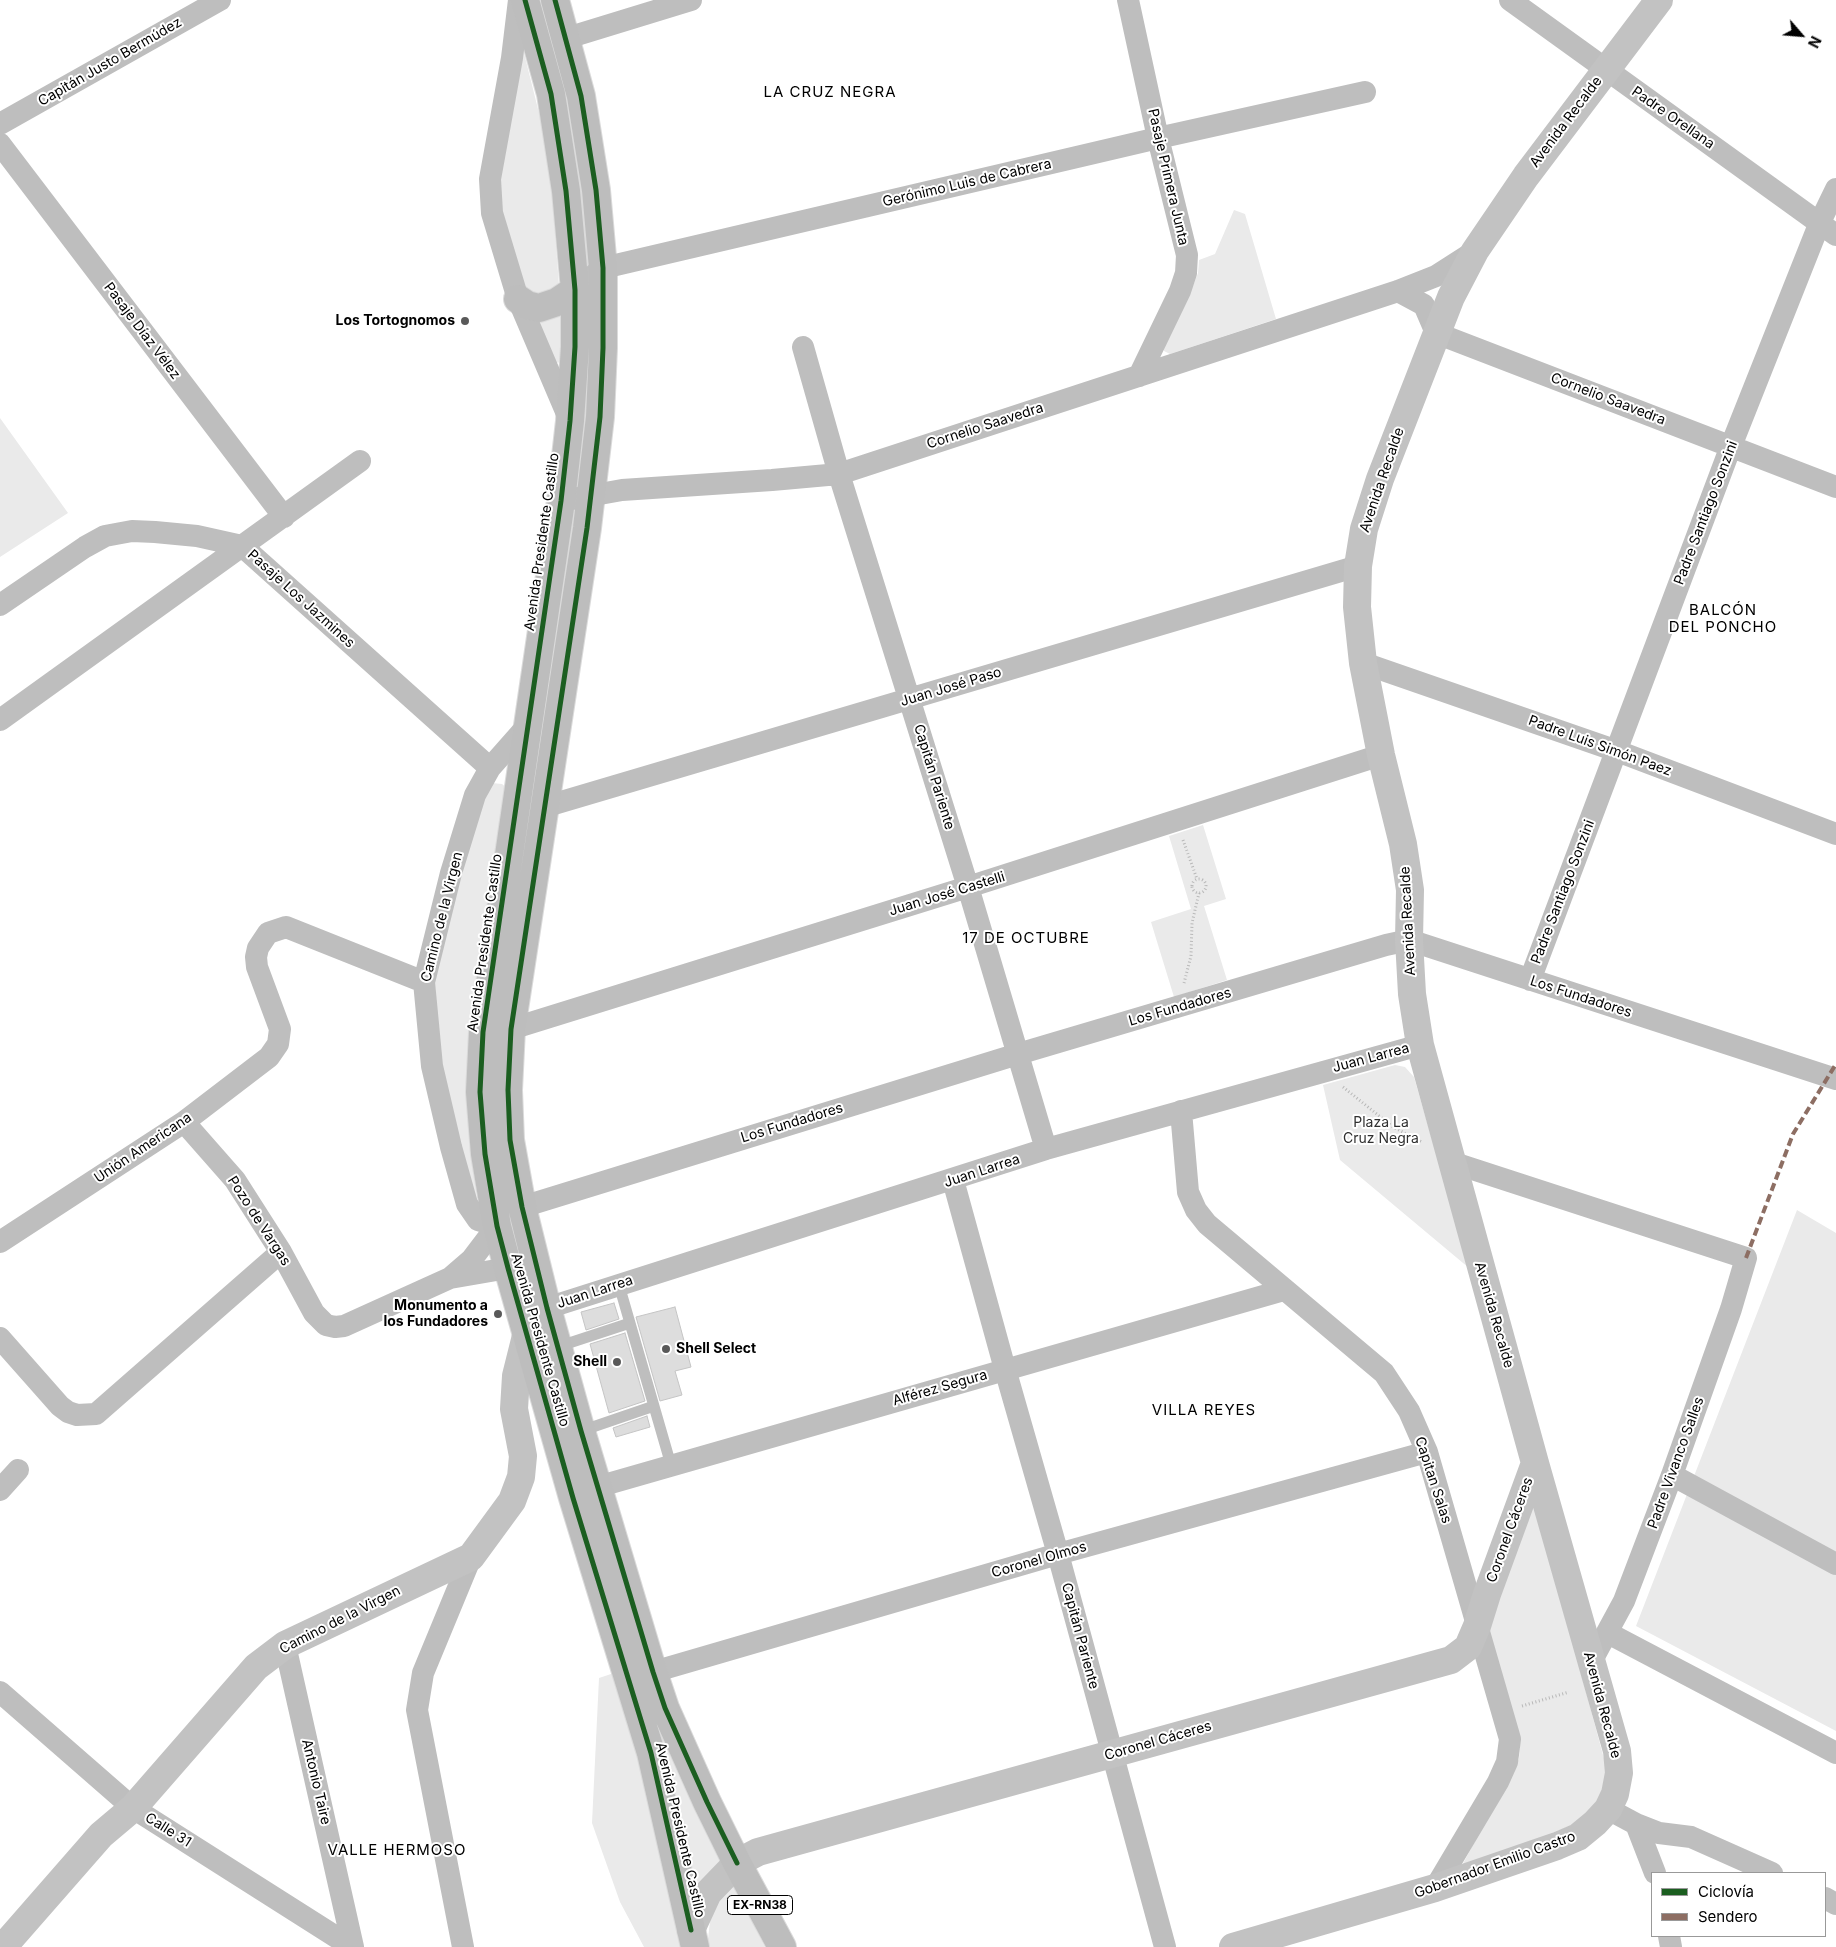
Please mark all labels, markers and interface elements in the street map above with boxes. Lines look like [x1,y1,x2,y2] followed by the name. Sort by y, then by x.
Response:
[1776,10,1826,60] north arrow
[35,14,185,110] street label: Capitán Justo Bermúdez
[1805,33,1825,51] text: N
[1526,73,1606,171] street label: Avenida Recalde
[762,83,898,101] district label: LA CRUZ NEGRA
[1628,83,1718,153] street label: Padre Orellana
[1144,107,1192,247] street label: Pasaje Primera Junta
[881,155,1053,211] street label: Gerónimo Luis de Cabrera
[100,279,184,383] street label: Pasaje Díaz Vélez
[336,313,455,329] place label: Los Tortognomos
[459,315,471,327] marker: Los Tortognomos
[1548,369,1668,429] street label: Cornelio Saavedra
[925,399,1045,453] street label: Cornelio Saavedra
[1356,425,1408,535] street label: Avenida Recalde
[1671,439,1741,587] street label: Padre Santiago Sonzini
[521,452,563,632] street label: Avenida Presidente Castillo
[244,547,358,651] street label: Pasaje Los Jazmines
[1668,601,1778,636] district label: BALCÓN DEL PONCHO
[898,664,1004,710] street label: Juan José Paso
[1526,712,1674,780] street label: Padre Luis Simón Paez
[910,722,958,832] street label: Capitán Pariente
[1528,818,1598,966] street label: Padre Santiago Sonzini
[418,850,466,984] street label: Camino de la Virgen
[464,853,506,1033] street label: Avenida Presidente Castillo
[1397,866,1419,976] street label: Avenida Recalde
[887,868,1007,920] street label: Juan José Castelli
[961,929,1091,947] district label: 17 DE OCTUBRE
[1528,973,1634,1021] street label: Los Fundadores
[1127,984,1233,1030] street label: Los Fundadores
[1331,1040,1411,1076] street label: Juan Larrea
[739,1099,845,1147] street label: Los Fundadores
[91,1109,195,1187] street label: Unión Americana
[1343,1115,1419,1148] park label: Plaza La Cruz Negra
[942,1151,1022,1191] street label: Juan Larrea
[224,1173,294,1269] street label: Pozo de Vargas
[507,1251,573,1429] street label: Avenida Presidente Castillo
[1471,1260,1517,1370] street label: Avenida Recalde
[555,1272,635,1312] street label: Juan Larrea
[383,1298,488,1330] place label: Monumento a los Fundadores
[492,1308,504,1320] marker: Monumento a los Fundadores
[676,1341,756,1357] place label: Shell Select
[660,1343,672,1355] marker: Shell Select
[573,1354,607,1370] place label: Shell
[611,1356,623,1368] marker: Shell
[891,1366,989,1410] street label: Alférez Segura
[1644,1395,1708,1531] street label: Padre Vivanco Salles
[1150,1401,1258,1419] district label: VILLA REYES
[1411,1434,1455,1526] street label: Capitan Salas
[1483,1475,1537,1585] street label: Coronel Cáceres
[990,1538,1088,1582] street label: Coronel Olmos
[1058,1581,1102,1691] street label: Capitán Pariente
[277,1582,403,1658] street label: Camino de la Virgen
[1580,1650,1624,1760] street label: Avenida Recalde
[1103,1718,1213,1764] street label: Coronel Cáceres
[298,1738,334,1826] street label: Antonio Taire
[652,1741,708,1919] street label: Avenida Presidente Castillo
[142,1809,194,1851] street label: Calle 31
[1412,1828,1578,1902] street label: Gobernador Emilio Castro
[326,1841,468,1859] district label: VALLE HERMOSO
[1651,1872,1826,1937] legend
[1698,1882,1754,1901] text: Ciclovía
[728,1896,792,1914] road number: EX-RN38
[1698,1907,1758,1926] text: Sendero

